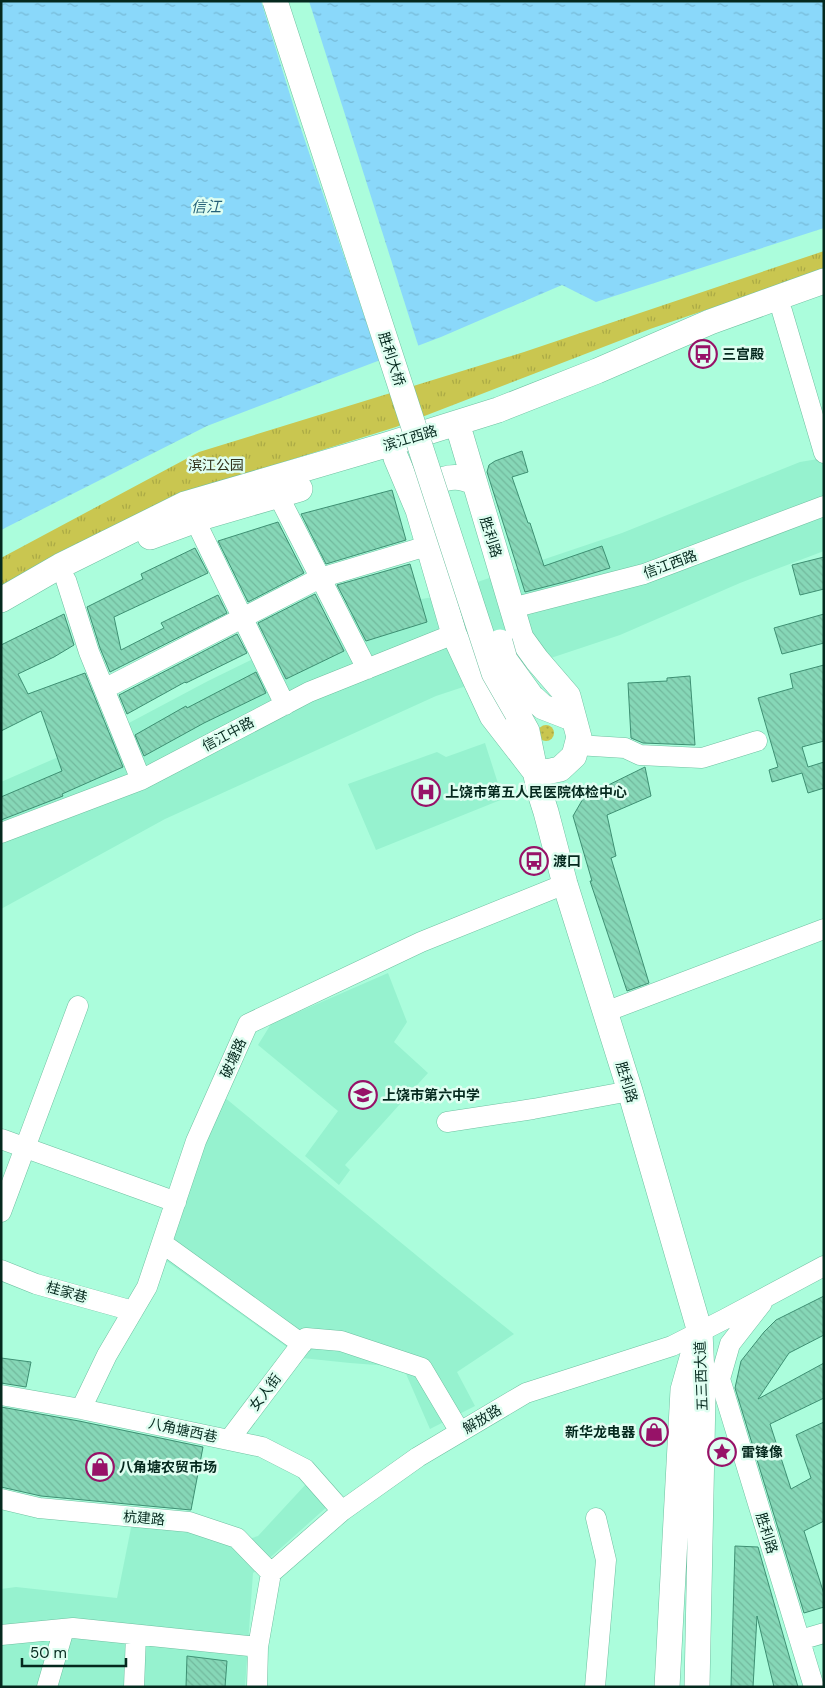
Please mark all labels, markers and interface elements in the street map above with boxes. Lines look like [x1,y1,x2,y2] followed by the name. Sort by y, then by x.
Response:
[191,197,223,217] water label: 信江
[375,330,409,388] street label: 胜利大桥
[688,339,718,369] bus stop icon: 三宫殿
[722,345,764,363] place label: 三宫殿
[381,421,439,455] street label: 滨江西路
[188,456,244,474] park label: 滨江公园
[476,514,506,560] street label: 胜利路
[641,546,699,582] street label: 信江西路
[199,713,257,755] street label: 信江中路
[411,777,441,807] hospital icon: 上饶市第五人民医院体检中心
[445,783,627,801] place label: 上饶市第五人民医院体检中心
[519,846,549,876] bus stop icon: 渡口
[553,852,581,870] place label: 渡口
[216,1035,250,1081] street label: 破塘路
[612,1059,642,1105] street label: 胜利路
[348,1080,378,1110] school or university icon: 上饶市第六中学
[382,1086,480,1104] place label: 上饶市第六中学
[44,1278,90,1306] street label: 桂家巷
[691,1341,711,1411] street label: 五三西大道
[245,1370,285,1414] street label: 女人街
[459,1400,505,1438] street label: 解放路
[147,1414,219,1446] street label: 八角塘西巷
[639,1417,669,1447] shop icon: 新华龙电器
[565,1423,636,1441] place label: 新华龙电器
[707,1437,737,1467] place icon: 雷锋像
[741,1443,783,1461] place label: 雷锋像
[85,1452,115,1482] shop icon: 八角塘农贸市场
[119,1458,217,1476] place label: 八角塘农贸市场
[122,1507,166,1529] street label: 杭建路
[752,1510,782,1556] street label: 胜利路
[22,1636,126,1668] scale bar
[30,1643,67,1663] text: 50 m

